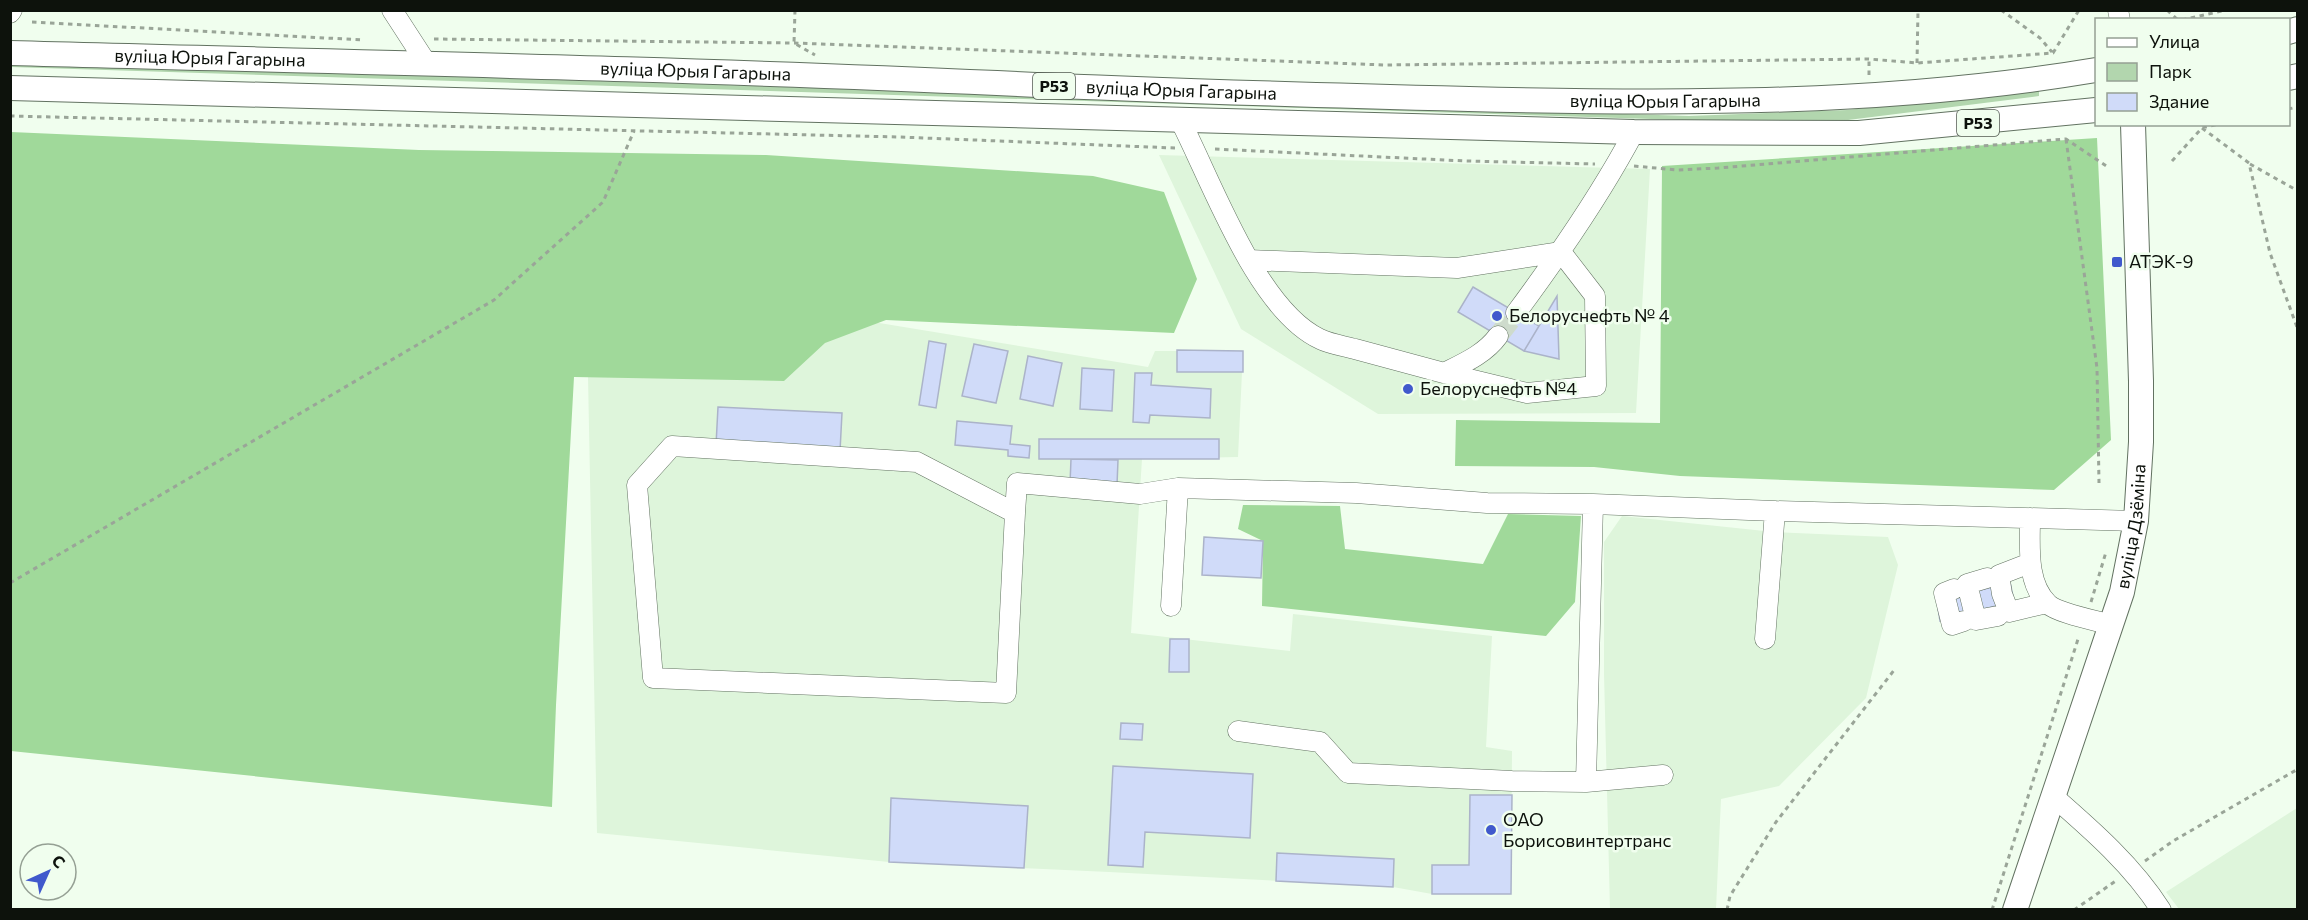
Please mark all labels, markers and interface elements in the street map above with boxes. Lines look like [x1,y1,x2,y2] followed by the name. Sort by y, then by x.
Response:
[2095,18,2290,126] legend
[2149,30,2200,52] text: Улица
[114,44,306,71] street label: вуліца Юрыя Гагарына
[600,57,792,85] street label: вуліца Юрыя Гагарына
[2149,60,2192,82] text: Парк
[1033,73,1075,99] road number: Р53
[1086,75,1277,104] street label: вуліца Юрыя Гагарына
[1570,88,1761,112] street label: вуліца Юрыя Гагарына
[2149,90,2209,112] text: Здание
[1957,110,1999,136] road number: Р53
[2129,250,2193,272] place label: АТЭК-9
[2110,255,2124,269] marker: АТЭК-9
[1509,304,1670,326] place label: Белоруснефть № 4
[1490,309,1504,323] marker: Белоруснефть № 4
[1420,377,1577,399] place label: Белоруснефть №4
[1401,382,1415,396] marker: Белоруснефть №4
[2111,463,2150,590] street label: вуліца Дзёміна
[1503,808,1671,851] place label: ОАО Борисовинтертранс
[1484,823,1498,837] marker: ОАО Борисовинтертранс
[18,842,78,902] north arrow
[48,850,70,872] text: С

